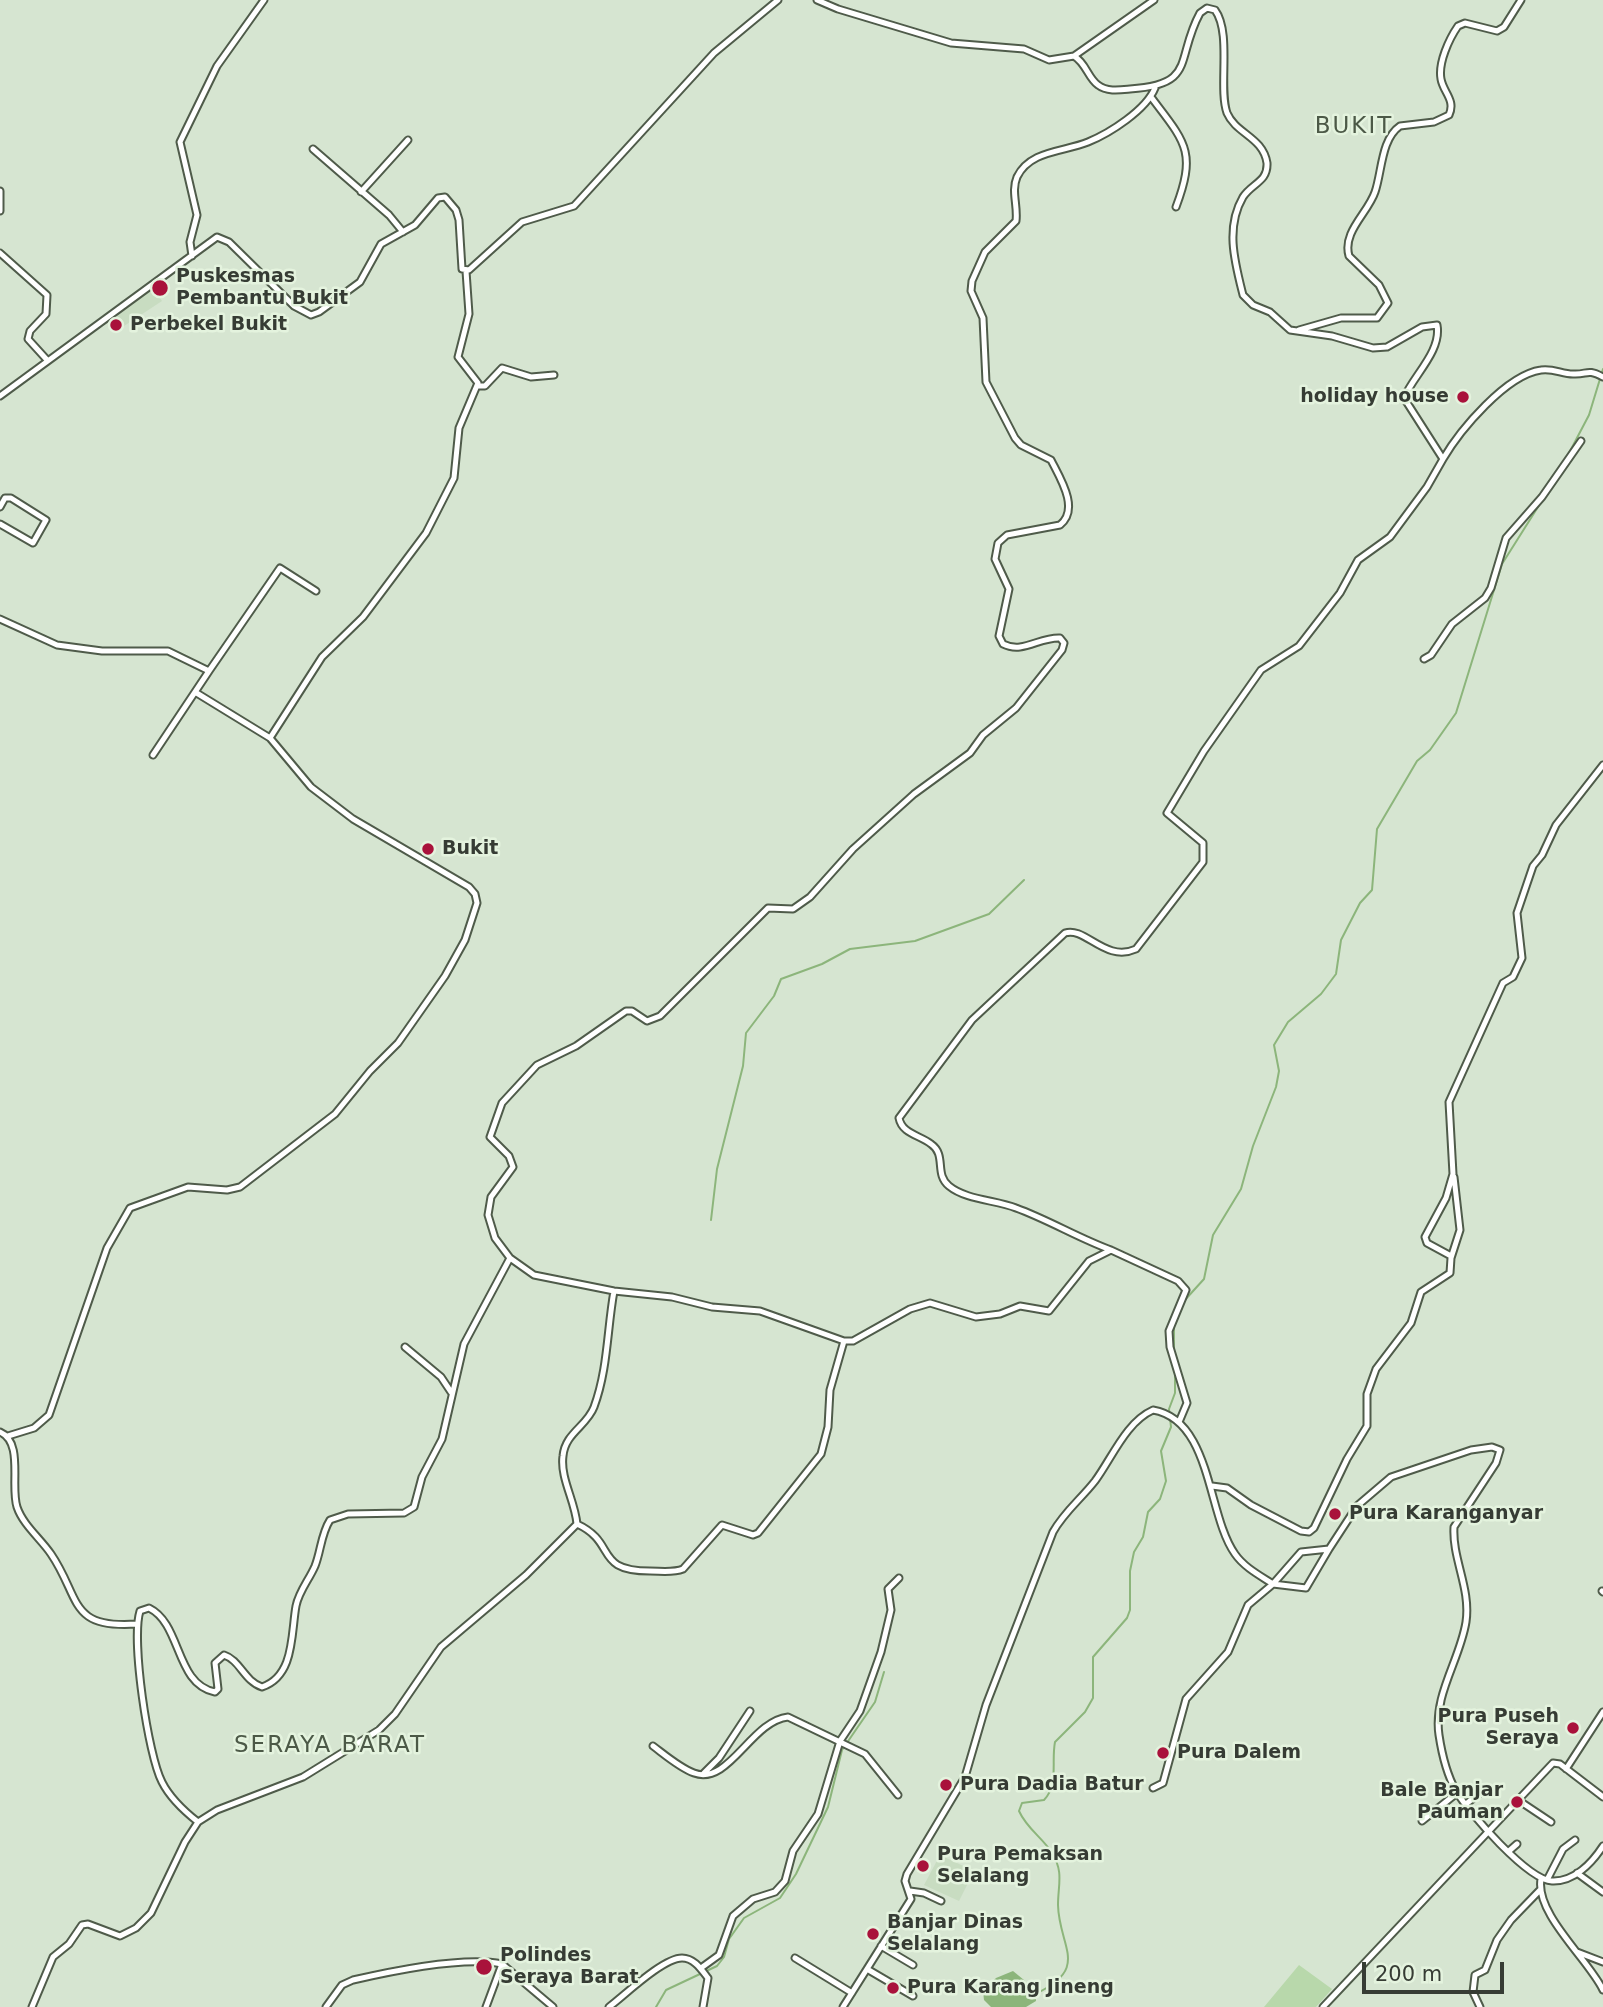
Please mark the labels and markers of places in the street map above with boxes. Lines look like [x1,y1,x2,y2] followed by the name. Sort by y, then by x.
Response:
[176,266,348,310] place label: Puskesmas Pembantu Bukit
[150,278,170,298] marker: Puskesmas Pembantu Bukit
[130,314,287,336] place label: Perbekel Bukit
[108,317,124,333] marker: Perbekel Bukit
[1300,386,1449,408] place label: holiday house
[1455,389,1471,405] marker: holiday house
[442,838,498,860] place label: Bukit
[420,841,436,857] marker: Bukit
[1349,1503,1543,1525] place label: Pura Karanganyar
[1327,1506,1343,1522] marker: Pura Karanganyar
[1438,1706,1559,1750] place label: Pura Puseh Seraya
[1565,1720,1581,1736] marker: Pura Puseh Seraya
[1177,1742,1301,1764] place label: Pura Dalem
[1155,1745,1171,1761] marker: Pura Dalem
[960,1774,1144,1796] place label: Pura Dadia Batur
[938,1777,954,1793] marker: Pura Dadia Batur
[1380,1780,1503,1824] place label: Bale Banjar Pauman
[1509,1794,1525,1810] marker: Bale Banjar Pauman
[937,1844,1103,1888] place label: Pura Pemaksan Selalang
[915,1858,931,1874] marker: Pura Pemaksan Selalang
[887,1912,1023,1956] place label: Banjar Dinas Selalang
[865,1926,881,1942] marker: Banjar Dinas Selalang
[500,1945,639,1989] place label: Polindes Seraya Barat
[474,1957,494,1977] marker: Polindes Seraya Barat
[907,1977,1114,1999] place label: Pura Karang Jineng
[885,1980,901,1996] marker: Pura Karang Jineng

